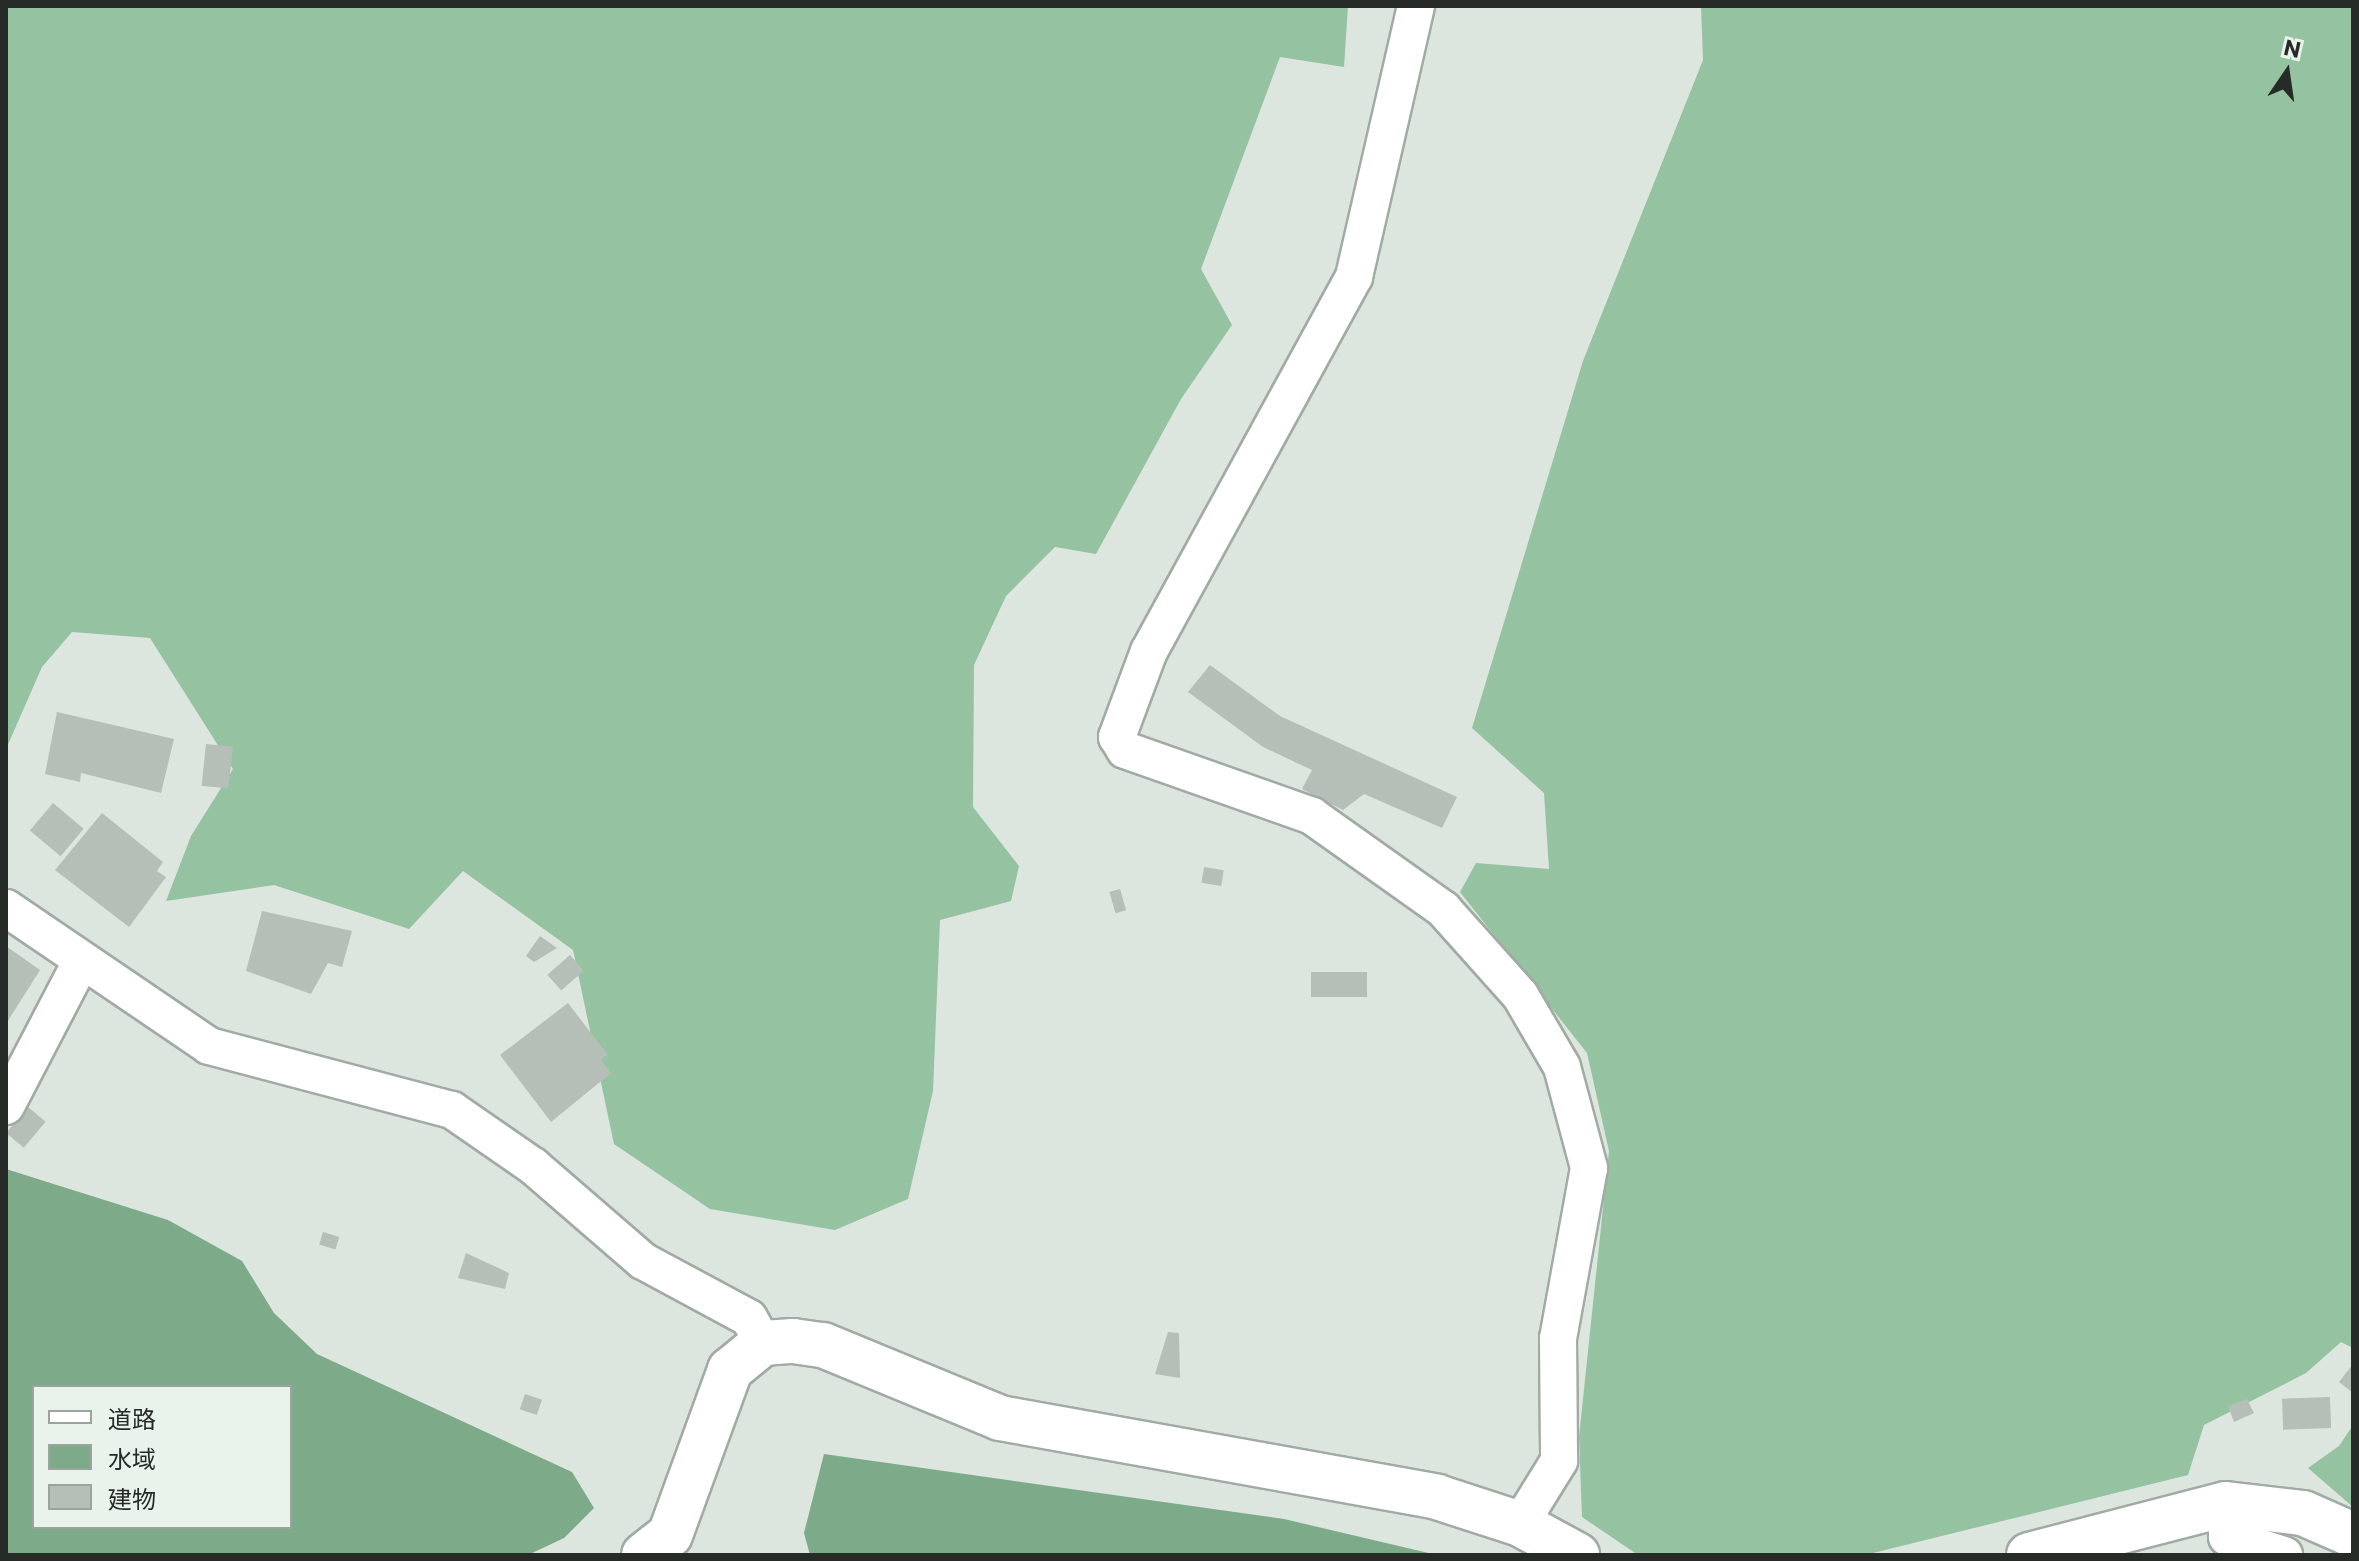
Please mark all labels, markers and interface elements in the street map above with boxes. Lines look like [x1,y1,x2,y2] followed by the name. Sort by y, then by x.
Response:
[2247,32,2327,112] north arrow
[2281,33,2304,63] text: N
[32,1385,292,1529] legend
[108,1404,156,1433] text: 道路
[108,1444,156,1473] text: 水域
[108,1484,156,1513] text: 建物

